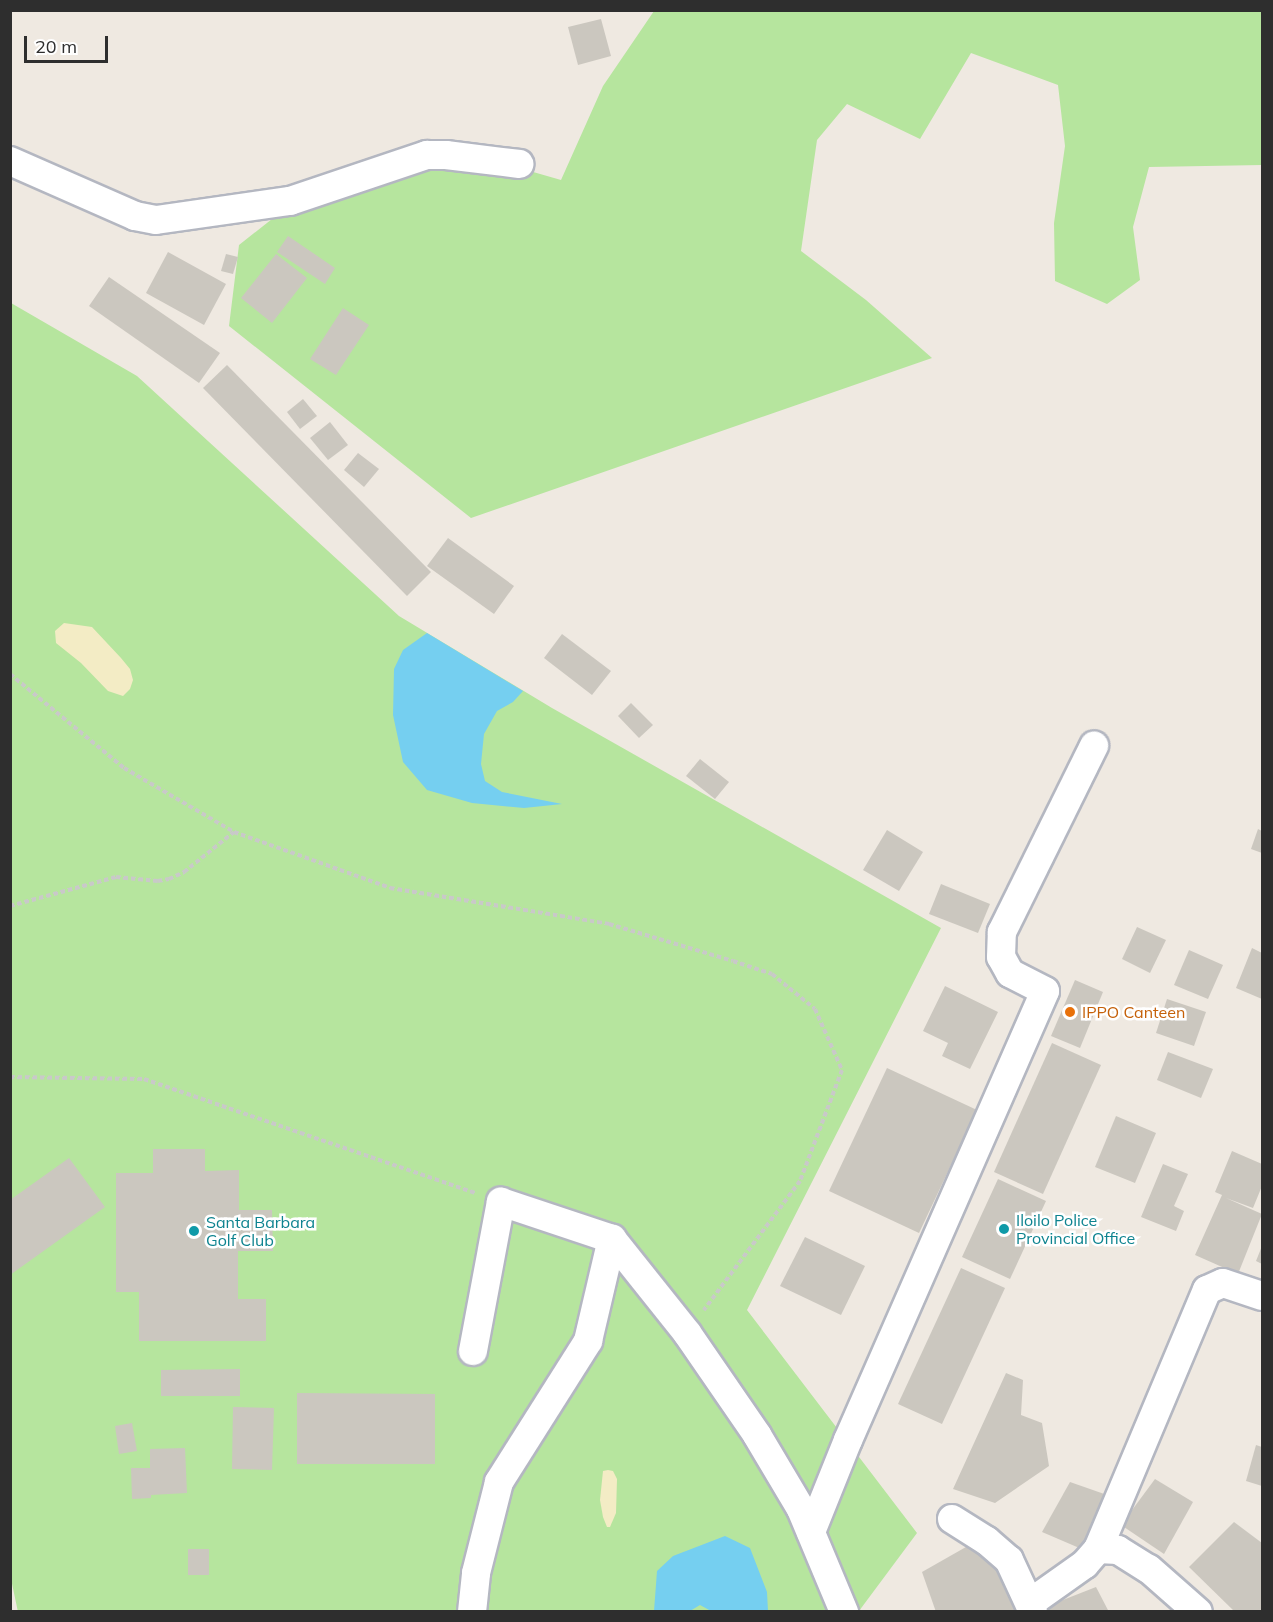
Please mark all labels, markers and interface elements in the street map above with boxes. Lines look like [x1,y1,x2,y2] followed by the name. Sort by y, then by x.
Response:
[27,24,111,62] scale bar
[35,35,77,58] text: 20 m
[1082,1002,1185,1022] place label: IPPO Canteen
[1063,1005,1077,1019] marker: IPPO Canteen
[1016,1210,1135,1248] place label: Iloilo Police Provincial Office
[206,1212,315,1250] place label: Santa Barbara Golf Club
[997,1222,1011,1236] marker: Iloilo Police Provincial Office
[187,1224,201,1238] marker: Santa Barbara Golf Club

